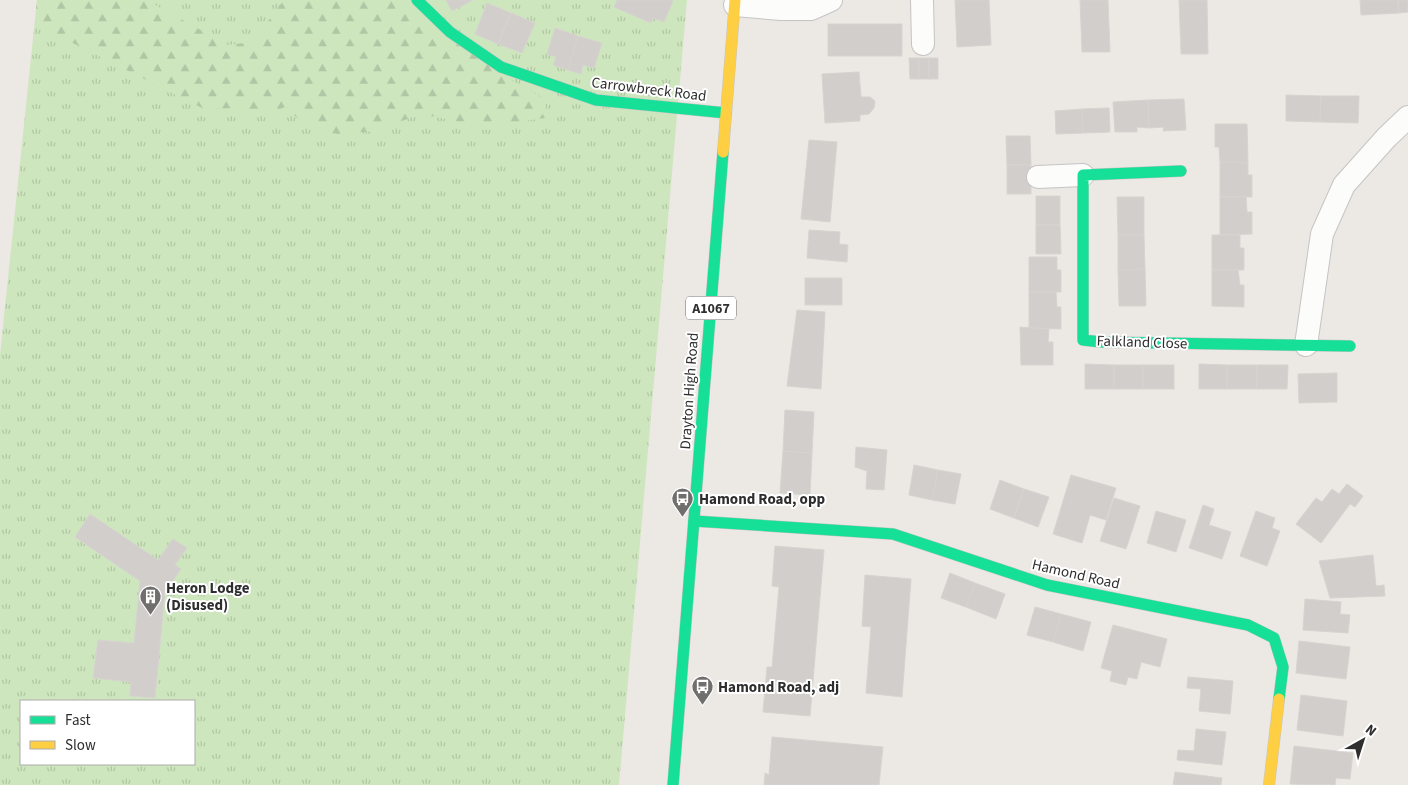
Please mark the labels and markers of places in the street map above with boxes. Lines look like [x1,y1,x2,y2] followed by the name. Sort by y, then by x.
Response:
[671,487,695,518] bus stop icon: Hamond Road, opp
[699,489,825,510] place label: Hamond Road, opp
[166,578,250,616] place label: Heron Lodge (Disused)
[138,585,162,616] building icon: Heron Lodge (Disused)
[690,675,714,706] bus stop icon: Hamond Road, adj
[718,677,839,698] place label: Hamond Road, adj

